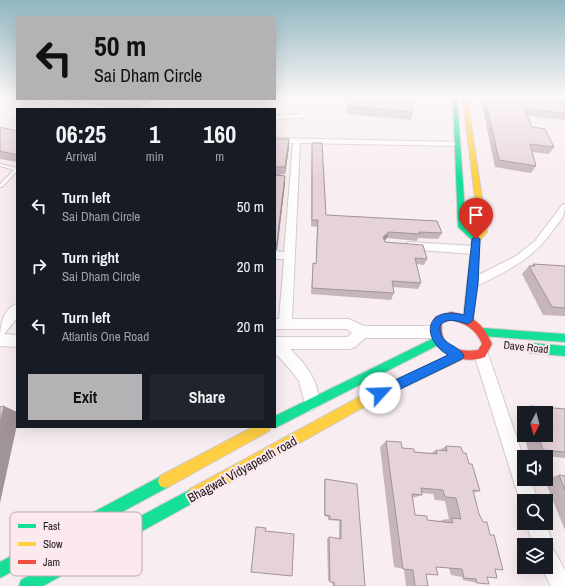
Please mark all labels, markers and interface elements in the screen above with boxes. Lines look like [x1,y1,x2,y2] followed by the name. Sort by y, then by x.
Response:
[94,27,146,65] text: 50 m
[28,32,80,84] icon: left
[94,63,202,88] text: Sai Dham Circle
[56,118,106,150] text: 06:25
[149,118,160,150] text: 1
[203,118,236,150] text: 160
[66,148,96,165] text: Arrival
[146,148,164,165] text: min
[215,148,224,165] text: m
[62,187,110,208] text: Turn left
[28,195,50,217] icon: left
[237,196,264,217] text: 50 m
[459,198,493,239] pin
[465,204,487,226] icon: arrive
[62,208,140,225] text: Sai Dham Circle
[62,247,119,268] text: Turn right
[28,255,50,277] icon: right
[237,256,264,277] text: 20 m
[62,268,140,285] text: Sai Dham Circle
[62,307,110,328] text: Turn left
[28,315,50,337] icon: left
[237,316,264,337] text: 20 m
[62,328,149,345] text: Atlantis One Road
[503,338,549,356] street label: Dave Road
[359,372,401,414] position arrow
[28,374,142,420] button: Exit
[150,374,264,420] button: Share
[517,406,553,442] north arrow
[517,406,553,574] map controls
[185,432,300,507] street label: Bhagwat Vidyapeeth road
[517,450,553,486] button: sound
[517,494,553,530] button: search
[10,512,142,576] legend
[43,519,61,533] text: Fast
[43,537,63,551] text: Slow
[517,538,553,574] button: layers
[43,555,60,569] text: Jam

